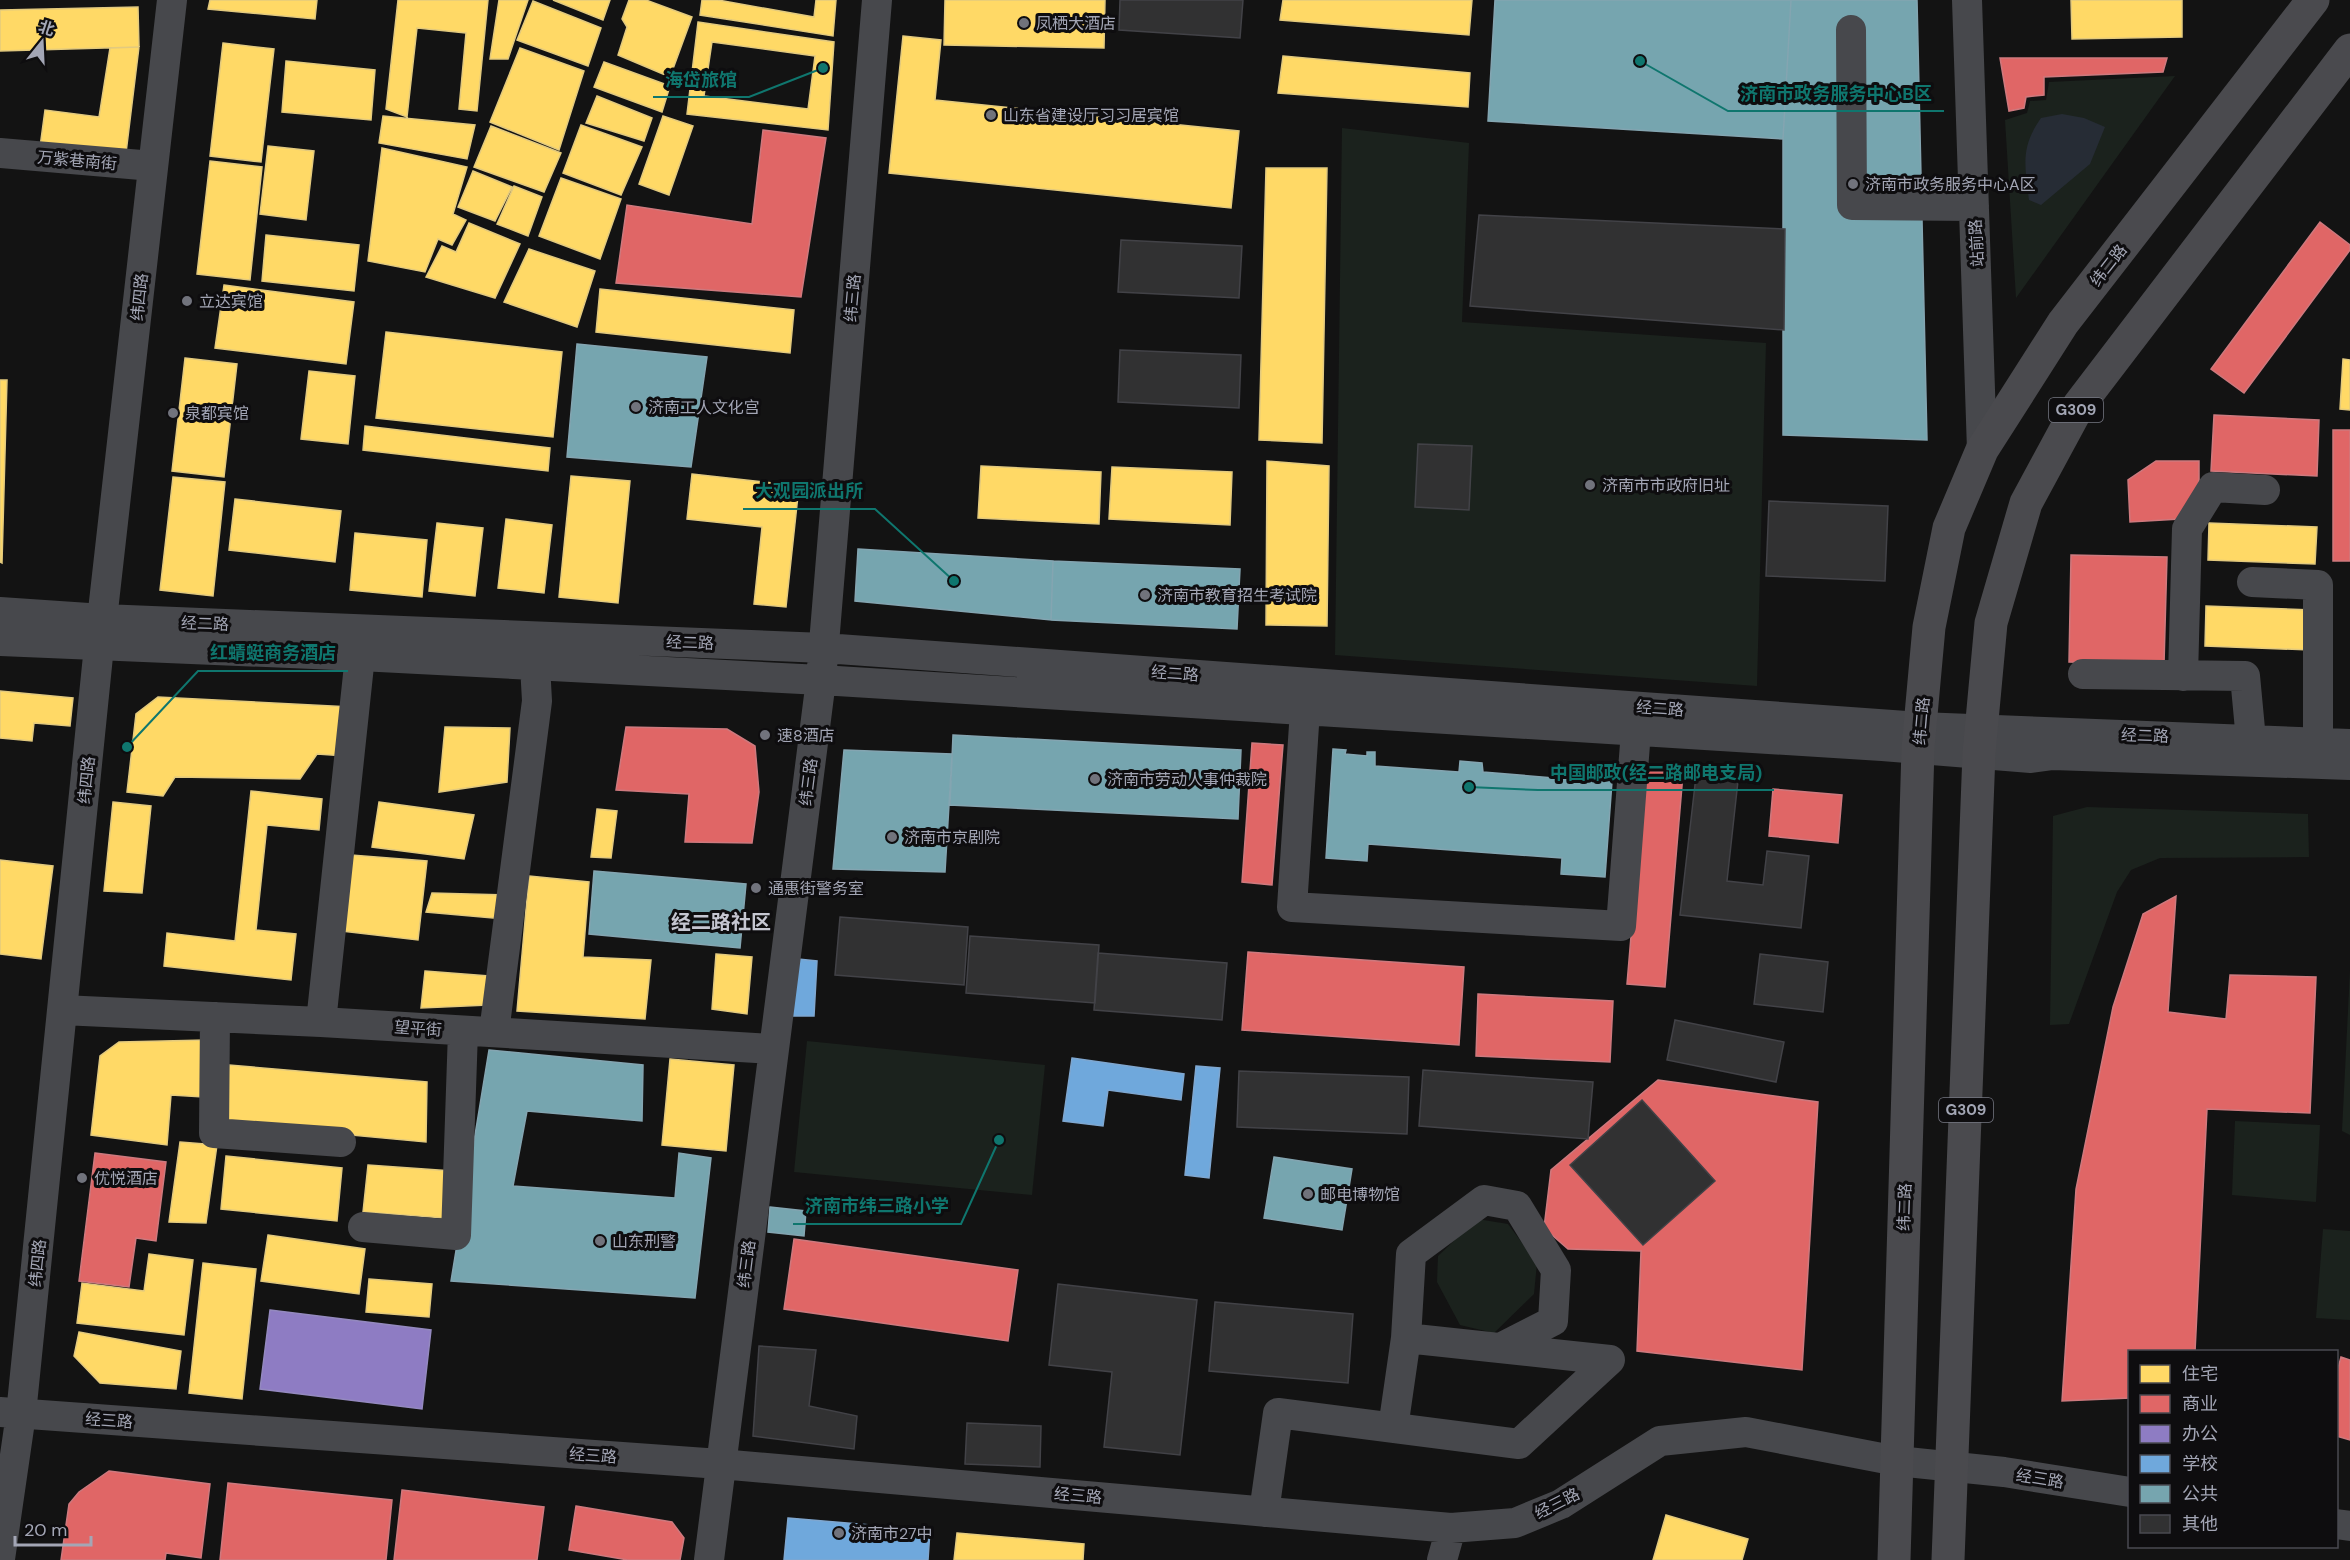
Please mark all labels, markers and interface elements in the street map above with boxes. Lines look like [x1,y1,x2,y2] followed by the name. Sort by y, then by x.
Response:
[12,12,72,72] north arrow
[1036,13,1116,34] place label: 凤栖大酒店
[36,16,57,41] text: 北
[1017,16,1031,30] marker: 凤栖大酒店
[653,61,749,97] callout: 海岱旅馆
[665,68,737,92] text: 海岱旅馆
[1728,75,1944,111] callout: 济南市政务服务中心B区
[1740,82,1932,106] text: 济南市政务服务中心B区
[1003,105,1179,126] place label: 山东省建设厅习习居宾馆
[984,108,998,122] marker: 山东省建设厅习习居宾馆
[36,147,118,174] street label: 万紫巷南街
[1865,174,2036,195] place label: 济南市政务服务中心A区
[1846,177,1860,191] marker: 济南市政务服务中心A区
[1965,218,1988,267] street label: 站前路
[2085,240,2131,291] street label: 纬二路
[127,272,152,322] street label: 纬四路
[840,273,865,323] street label: 纬三路
[199,291,263,312] place label: 立达宾馆
[180,294,194,308] marker: 立达宾馆
[648,397,760,418] place label: 济南工人文化宫
[2049,398,2103,422] road number: G309
[629,400,643,414] marker: 济南工人文化宫
[185,403,249,424] place label: 泉都宾馆
[166,406,180,420] marker: 泉都宾馆
[743,473,875,509] callout: 大观园派出所
[1602,475,1730,496] place label: 济南市市政府旧址
[1583,478,1597,492] marker: 济南市市政府旧址
[755,479,863,503] text: 大观园派出所
[1157,585,1317,606] place label: 济南市教育招生考试院
[1138,588,1152,602] marker: 济南市教育招生考试院
[181,612,229,635] street label: 经二路
[666,631,714,654] street label: 经二路
[198,635,348,671] callout: 红蜻蜓商务酒店
[210,641,336,665] text: 红蜻蜓商务酒店
[1150,661,1200,686] street label: 经二路
[1635,696,1685,721] street label: 经二路
[1909,696,1934,746] street label: 纬二路
[2121,724,2169,747] street label: 经二路
[777,725,835,746] place label: 速8酒店
[758,728,772,742] marker: 速8酒店
[1538,754,1774,790] callout: 中国邮政(经二路邮电支局)
[74,755,99,805] street label: 纬四路
[795,757,822,807] street label: 纬三路
[1550,761,1762,785] text: 中国邮政(经二路邮电支局)
[1107,769,1267,790] place label: 济南市劳动人事仲裁院
[1088,772,1102,786] marker: 济南市劳动人事仲裁院
[904,827,1000,848] place label: 济南市京剧院
[885,830,899,844] marker: 济南市京剧院
[768,878,864,899] place label: 通惠街警务室
[749,881,763,895] marker: 通惠街警务室
[671,909,771,935] district label: 经二路社区
[393,1016,443,1041] street label: 望平街
[1939,1098,1993,1122] road number: G309
[94,1168,158,1189] place label: 优悦酒店
[75,1171,89,1185] marker: 优悦酒店
[1893,1183,1916,1231] street label: 纬二路
[1320,1184,1400,1205] place label: 邮电博物馆
[1301,1187,1315,1201] marker: 邮电博物馆
[793,1188,961,1224] callout: 济南市纬三路小学
[805,1194,949,1218] text: 济南市纬三路小学
[612,1231,676,1252] place label: 山东刑警
[593,1234,607,1248] marker: 山东刑警
[25,1238,50,1288] street label: 纬四路
[733,1239,760,1289] street label: 纬三路
[2128,1350,2338,1548] legend
[2182,1362,2218,1386] text: 住宅
[2182,1392,2218,1416] text: 商业
[84,1408,134,1433] street label: 经三路
[2182,1422,2218,1446] text: 办公
[568,1443,618,1468] street label: 经三路
[2182,1452,2218,1476] text: 学校
[2015,1464,2065,1493] street label: 经三路
[2182,1482,2218,1506] text: 公共
[1053,1483,1103,1508] street label: 经三路
[1531,1483,1583,1524] street label: 经三路
[15,1509,92,1547] scale bar
[2182,1512,2218,1536] text: 其他
[24,1518,67,1542] text: 20 m
[851,1523,933,1544] place label: 济南市27中
[832,1526,846,1540] marker: 济南市27中

